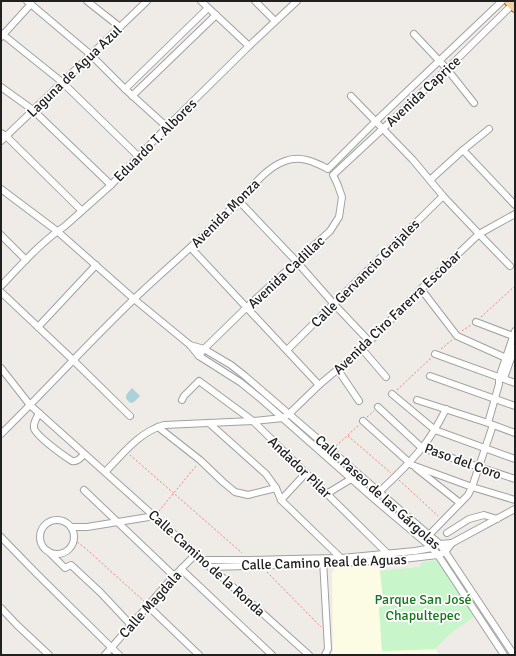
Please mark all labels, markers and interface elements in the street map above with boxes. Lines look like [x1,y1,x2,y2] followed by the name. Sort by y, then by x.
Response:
[24,22,125,121] street label: Laguna de Agua Azul
[382,52,464,130] street label: Avenida Caprice
[110,95,200,185] street label: Eduardo T. Albores
[187,175,263,251] street label: Avenida Monza
[308,216,423,331] street label: Calle Gervancio Grajales
[244,232,329,312] street label: Avenida Cadillac
[330,246,466,378] street label: Avenida Ciro Farerra Escobar
[311,432,444,553] street label: Calle Paseo de las Gárgolas
[264,433,336,502] street label: Andador Pilar
[422,440,504,483] street label: Paso del Coro
[145,506,269,620] street label: Calle Camino de la Ronda
[241,551,407,574] street label: Calle Camino Real de Aguas
[116,567,185,642] street label: Calle Magdala
[374,591,472,624] park label: Parque San José Chapultepec

